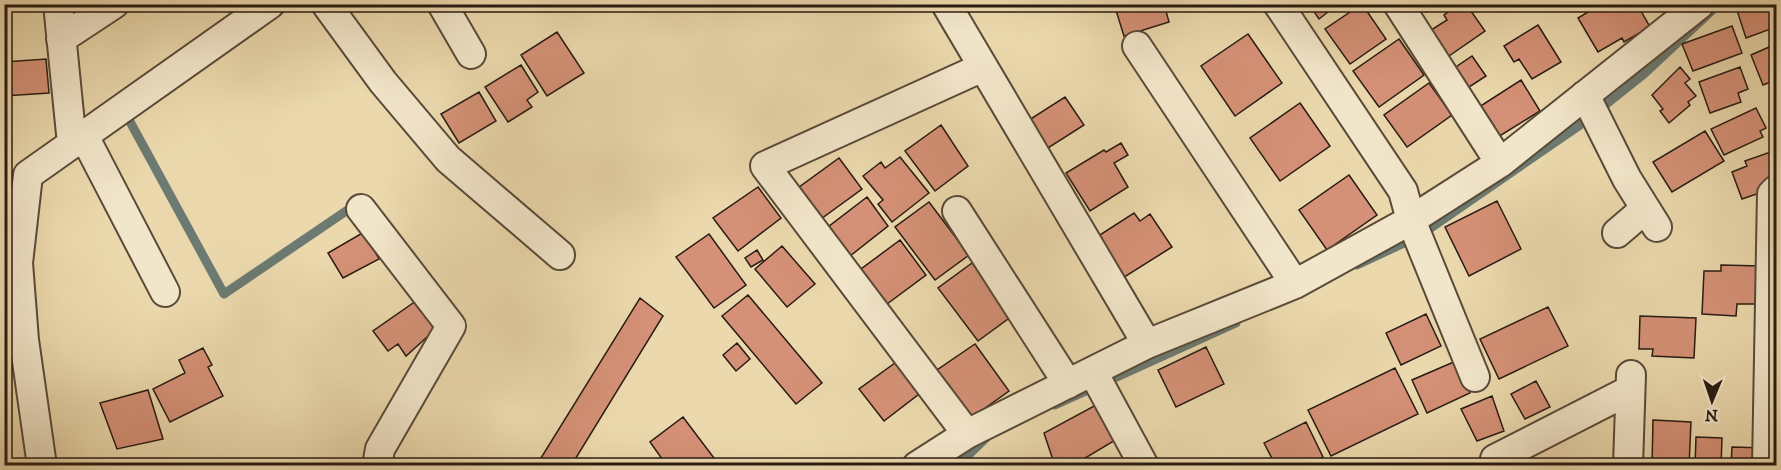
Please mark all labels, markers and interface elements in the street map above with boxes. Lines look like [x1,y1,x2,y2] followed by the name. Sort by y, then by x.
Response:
[1682,371,1742,431] north arrow
[1705,405,1718,425] text: N

